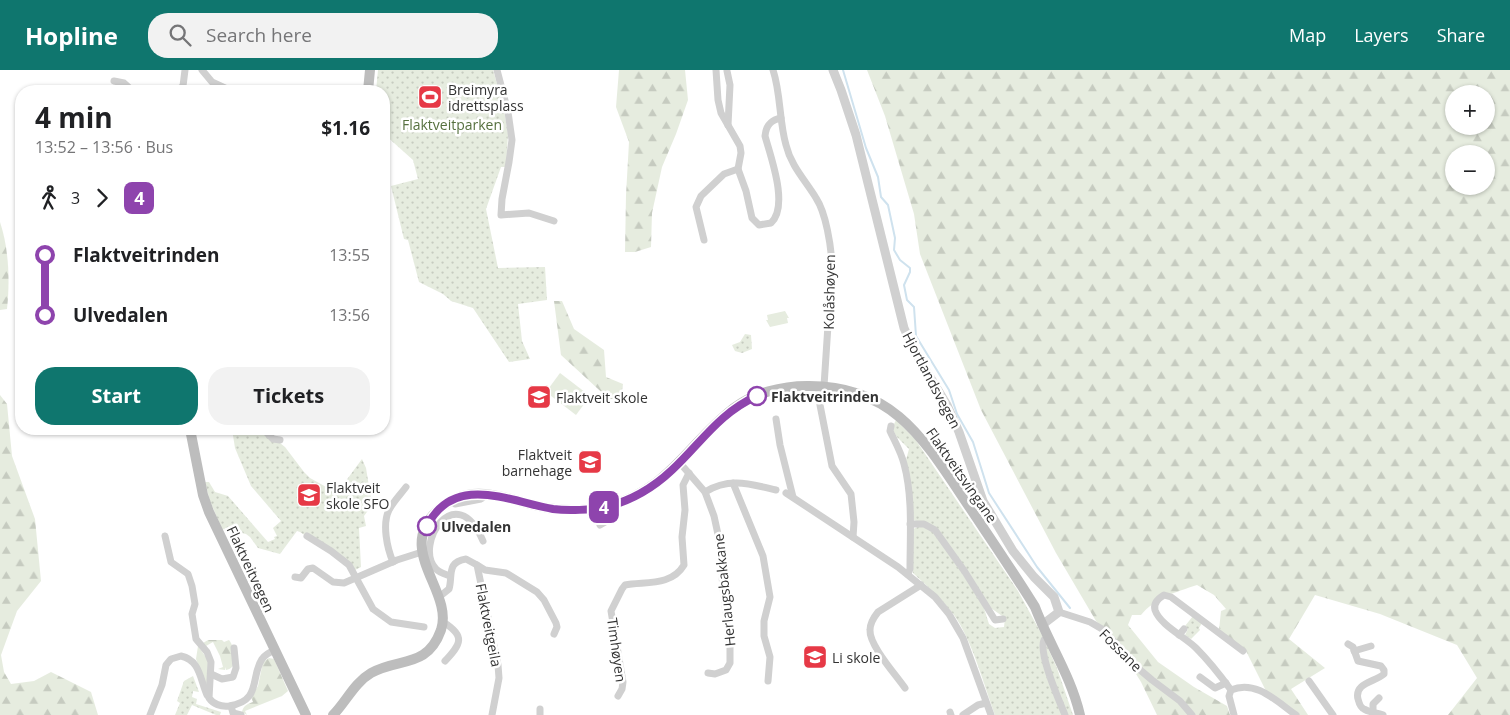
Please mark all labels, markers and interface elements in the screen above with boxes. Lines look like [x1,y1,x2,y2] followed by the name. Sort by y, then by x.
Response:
[148,13,498,58] search box
[25,19,118,52] text: Hopline
[166,21,194,49] icon: search
[206,22,312,48] text: Search here
[1289,23,1326,47] text: Map
[1354,23,1409,47] text: Layers
[1437,23,1485,47] text: Share
[448,80,524,115] place label: Breimyra idrettsplass
[417,84,443,110] sports icon: Breimyra idrettsplass
[1445,85,1495,195] map controls
[1445,85,1495,135] button: +
[35,98,113,136] text: 4 min
[321,115,370,141] text: $1.16
[402,115,502,134] park label: Flaktveitparken
[35,136,173,158] text: 13:52 – 13:56 · Bus
[1445,145,1495,195] button: −
[35,184,63,212] icon: walk
[88,184,116,212] icon: forward
[134,186,144,210] text: 4
[71,187,80,209] text: 3
[73,242,219,268] text: Flaktveitrinden
[329,244,370,266] text: 13:55
[819,254,839,330] street label: Kolåshøyen
[73,302,168,328] text: Ulvedalen
[329,304,370,326] text: 13:56
[898,328,966,432] street label: Hjortlandsvegen
[35,367,198,425] button: Start
[208,367,370,425] button: Tickets
[526,384,552,410] school or university icon: Flaktveit skole
[747,386,767,406] marker: Flaktveitrinden
[771,387,879,406] place label: Flaktveitrinden
[556,388,648,407] place label: Flaktveit skole
[922,424,1002,526] street label: Flaktveitsvingane
[502,445,572,480] place label: Flaktveit barnehage
[577,449,603,475] school or university icon: Flaktveit barnehage
[326,478,389,513] place label: Flaktveit skole SFO
[296,482,322,508] school or university icon: Flaktveit skole SFO
[588,491,620,523] line badge: 4
[599,495,609,519] text: 4
[417,516,437,536] marker: Ulvedalen
[441,517,511,536] place label: Ulvedalen
[223,523,279,615] street label: Flaktveitvegen
[709,533,739,647] street label: Herlaugsbakkane
[472,582,506,668] street label: Flaktveitgeila
[603,617,631,683] street label: Timhøyen
[1095,624,1147,676] street label: Fossane
[802,644,828,670] school or university icon: Li skole
[832,648,880,667] place label: Li skole

